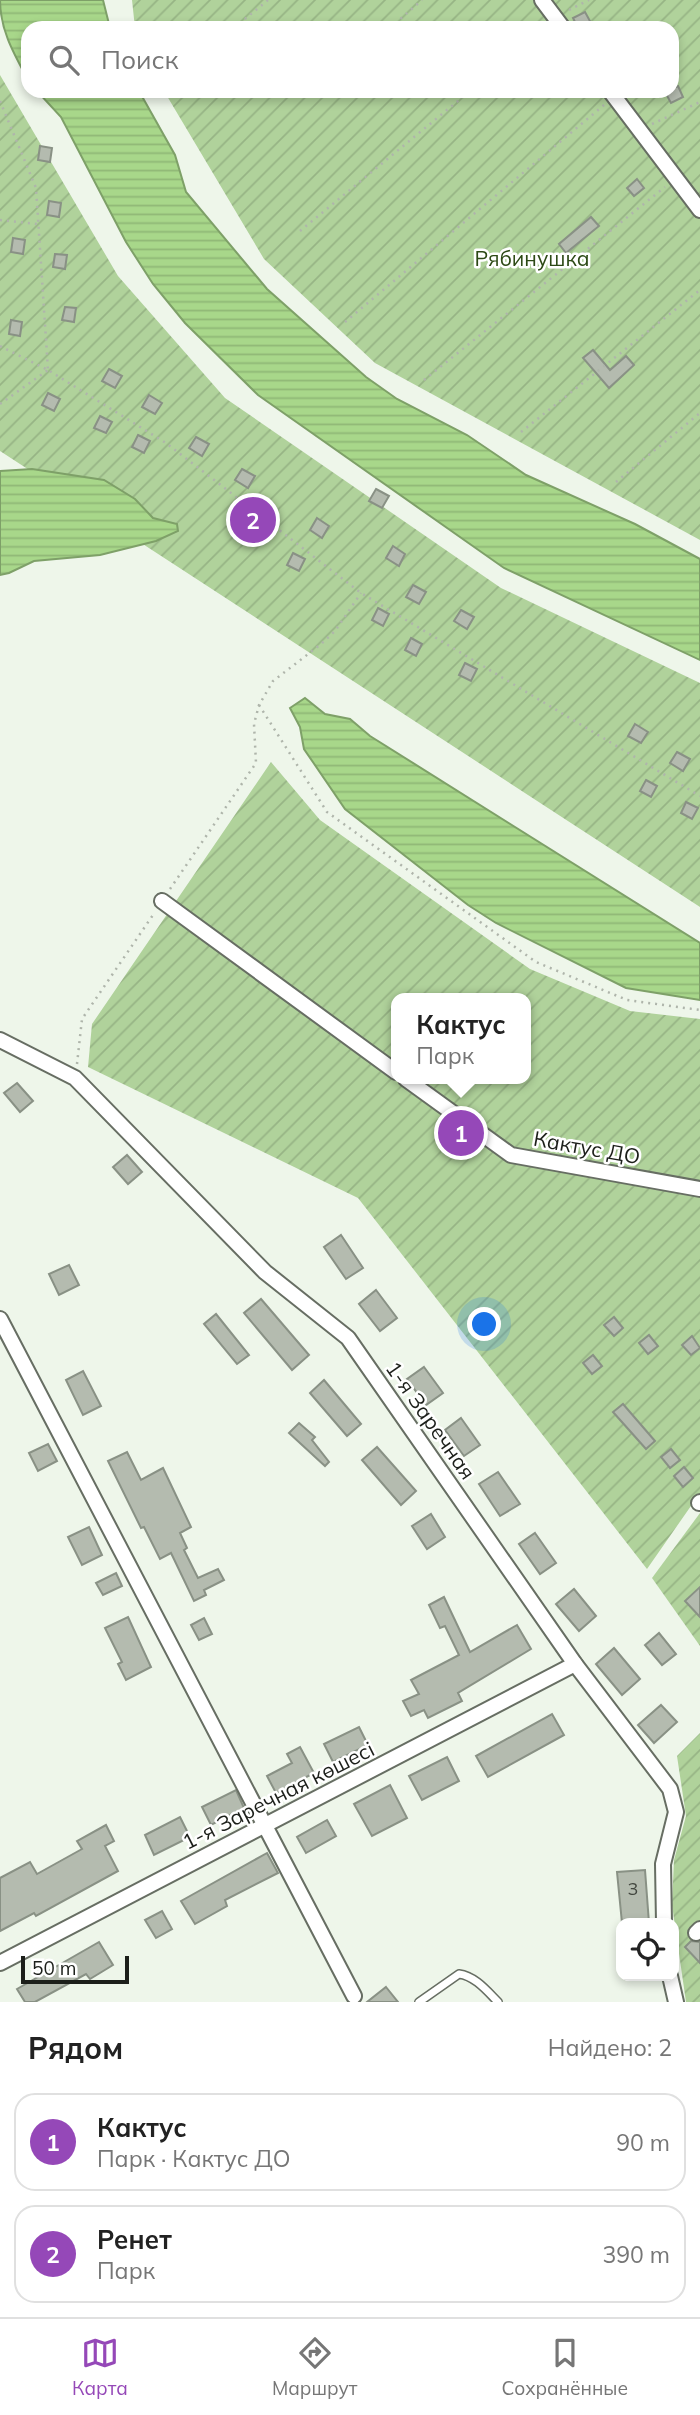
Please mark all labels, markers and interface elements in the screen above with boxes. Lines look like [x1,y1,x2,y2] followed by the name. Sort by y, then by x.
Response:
[21,21,679,98] search box
[45,41,83,79] icon: search
[101,43,179,76] text: Поиск
[474,245,590,271] park label: Рябинушка
[230,494,276,546] pin: 2
[391,993,531,1084] popup
[416,1008,506,1041] text: Кактус
[416,1041,474,1070] text: Парк
[438,1107,484,1159] pin: 1
[532,1125,642,1169] street label: Кактус ДО
[467,1307,501,1341] your location
[381,1356,481,1484] street label: 1-я Заречная
[178,1735,378,1855] street label: 1-я Заречная көшесі
[628,1877,638,1900] house number: 3
[616,1918,679,1981] map controls
[616,1918,679,1981] button: locate
[21,1953,130,1985] scale bar
[32,1956,76,1980] text: 50 m
[28,2029,123,2067] text: Рядом
[548,2033,672,2062] text: Найдено: 2
[97,2111,187,2144] text: Кактус
[46,2128,60,2157] text: 1
[616,2128,670,2157] text: 90 m
[97,2144,291,2173] text: Парк · Кактус ДО
[97,2223,172,2256] text: Ренет
[46,2240,60,2269] text: 2
[602,2240,670,2269] text: 390 m
[97,2256,155,2285] text: Парк
[72,2334,128,2400] tab: Карта
[272,2334,357,2400] tab: Маршрут
[501,2334,628,2400] tab: Сохранённые

